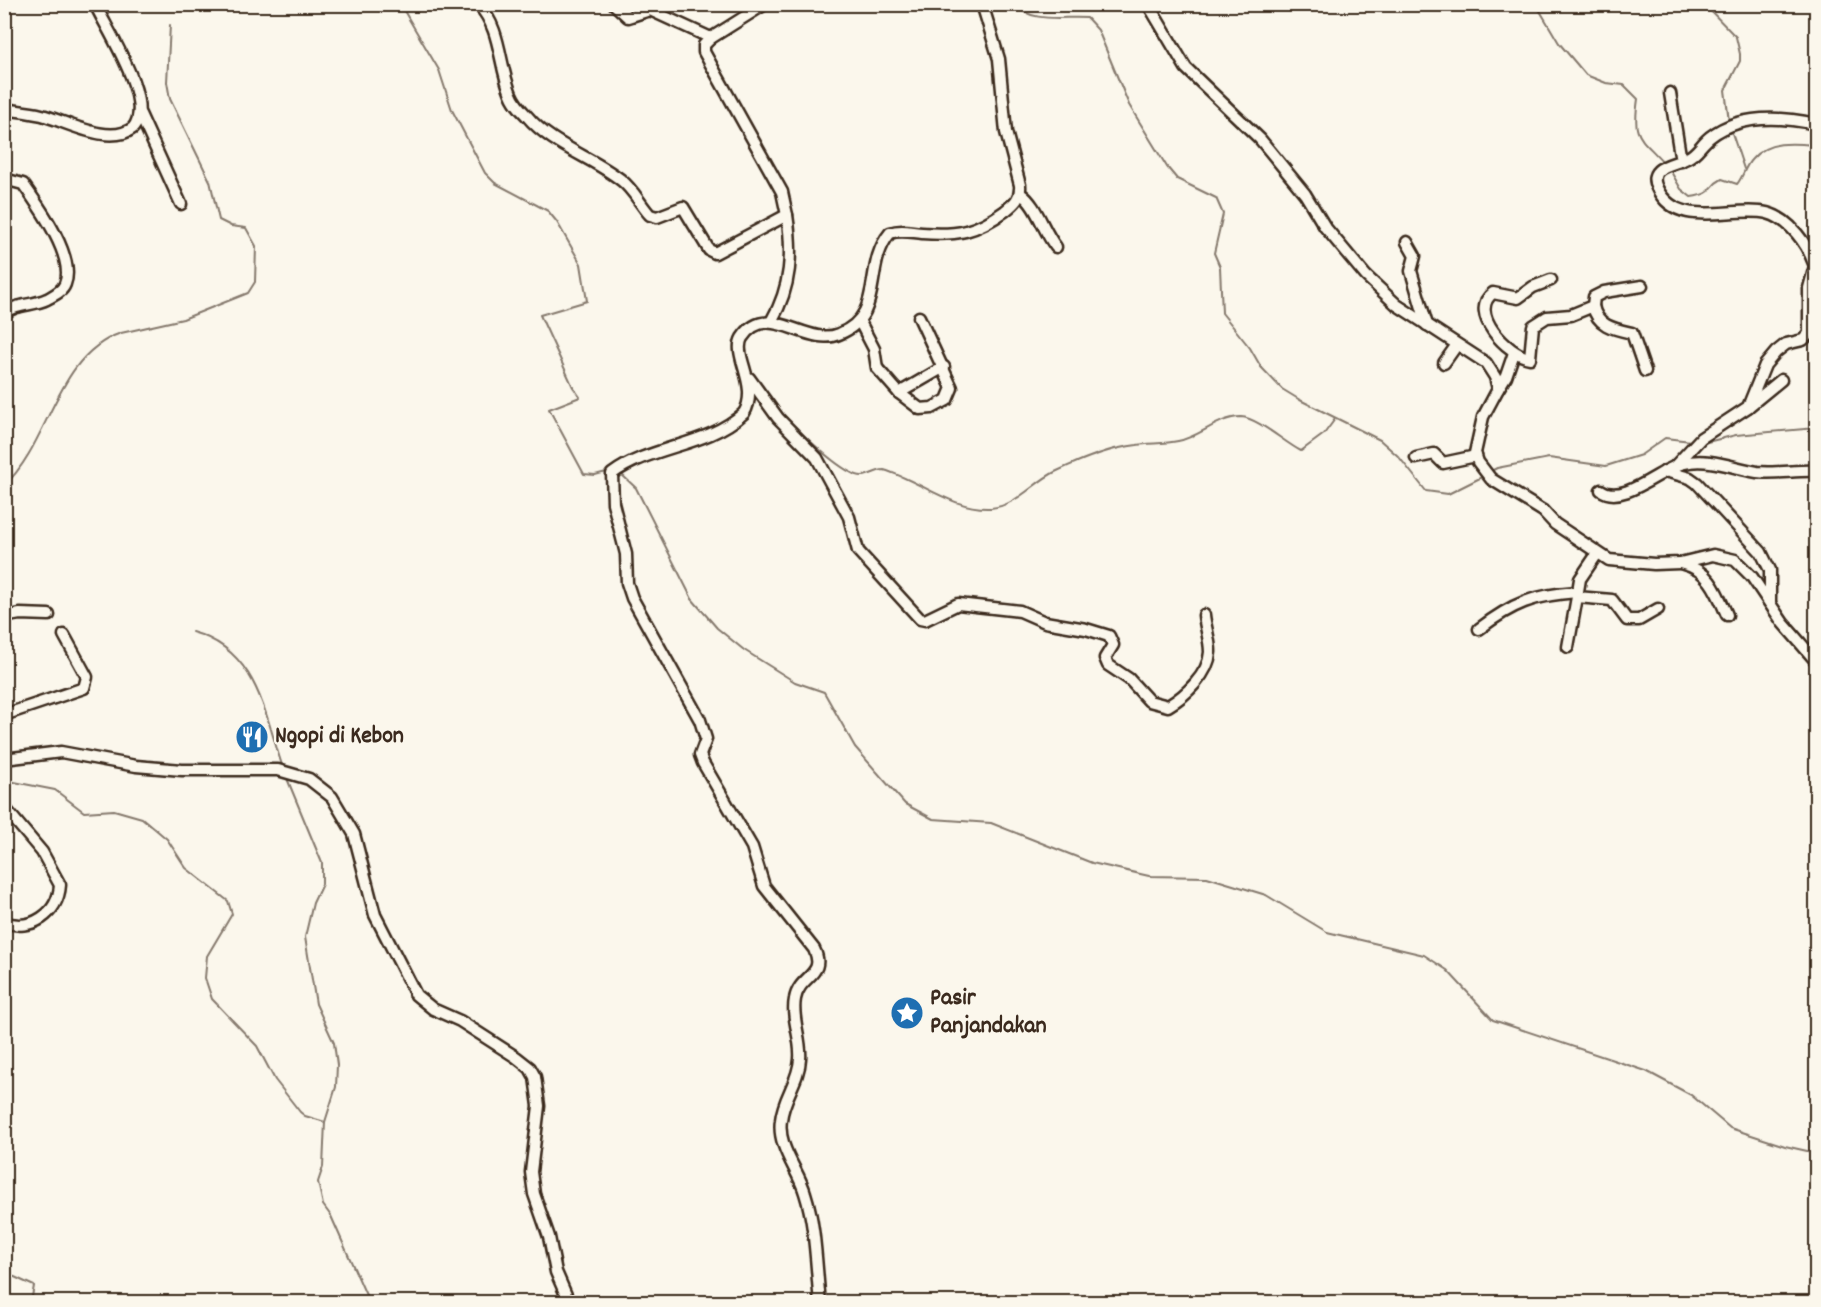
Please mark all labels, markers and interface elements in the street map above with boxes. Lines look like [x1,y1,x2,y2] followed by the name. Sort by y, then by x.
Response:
[234,719,270,755] restaurant icon: Ngopi di Kebon
[275,720,404,754] place label: Ngopi di Kebon
[930,982,1047,1044] place label: Pasir Panjandakan
[889,995,925,1031] place icon: Pasir Panjandakan

